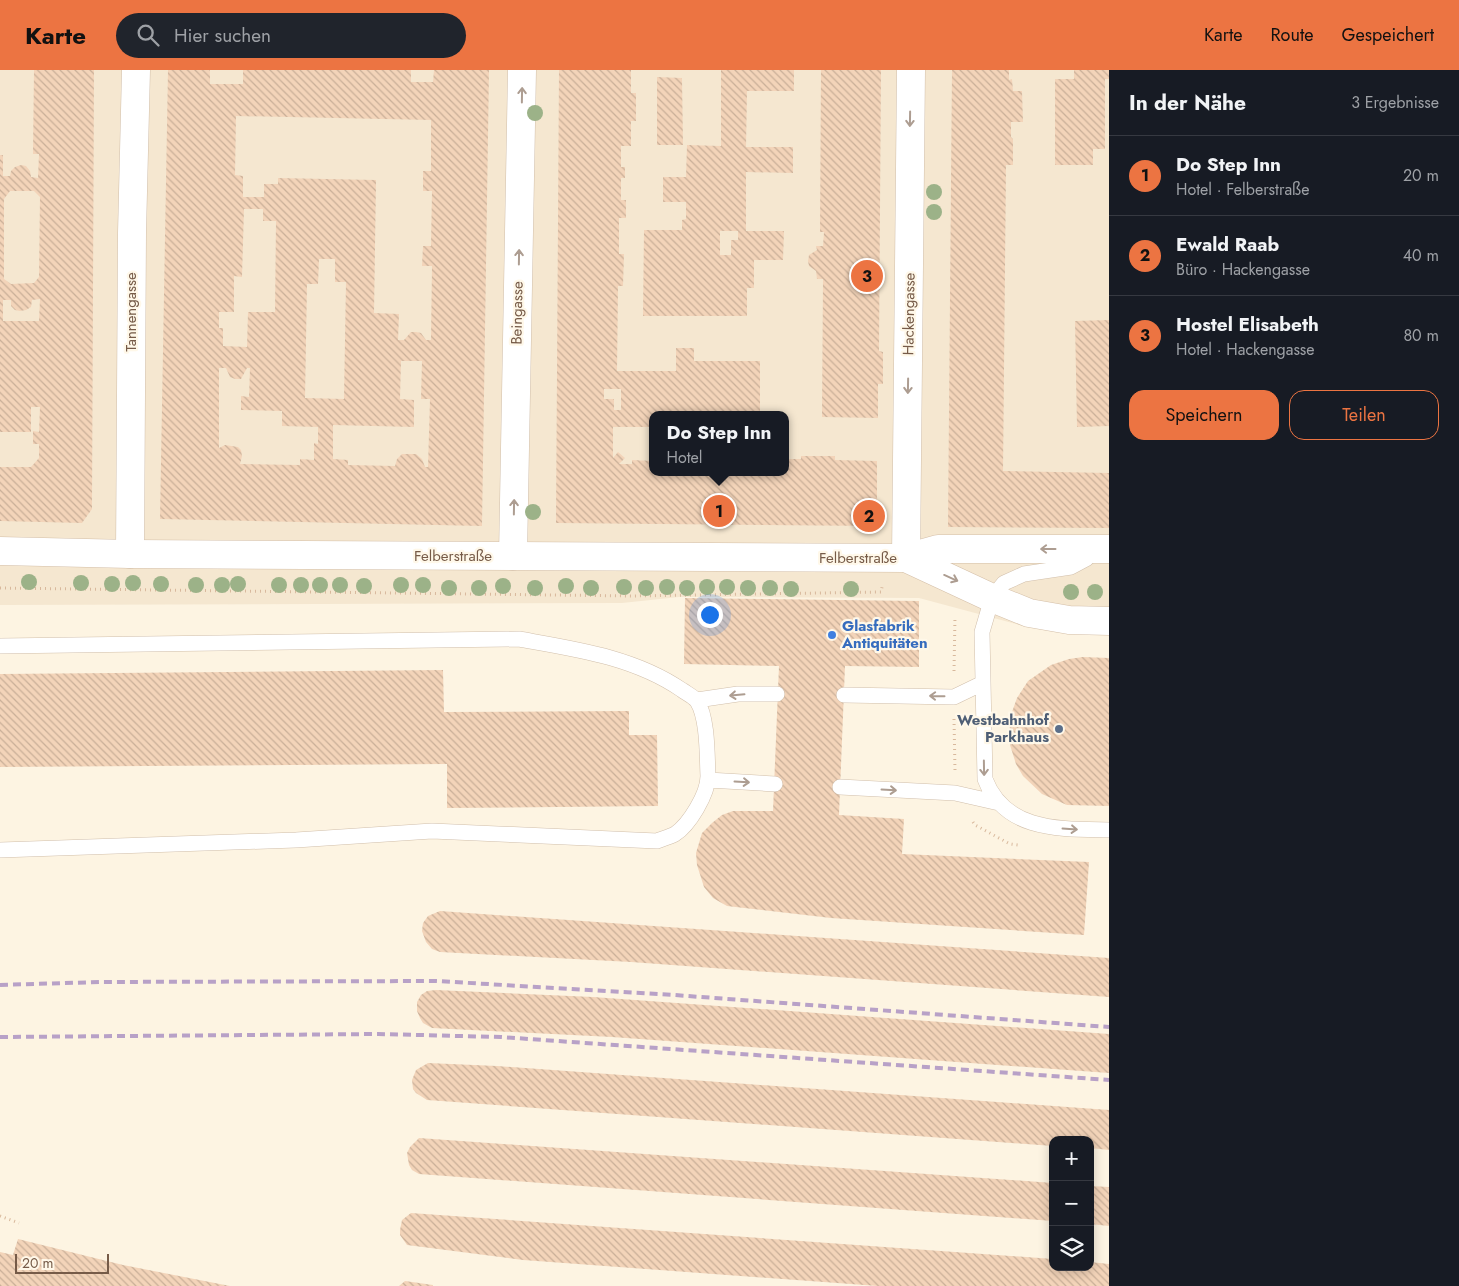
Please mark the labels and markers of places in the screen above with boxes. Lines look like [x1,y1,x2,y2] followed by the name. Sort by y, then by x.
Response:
[851,257,883,295] pin: 3
[703,492,735,530] pin: 1
[853,497,885,535] pin: 2
[841,615,928,654] place label: Glasfabrik Antiquitäten
[826,629,838,641] marker: Glasfabrik Antiquitäten
[957,709,1050,748] place label: Westbahnhof Parkhaus
[1053,723,1065,735] marker: Westbahnhof Parkhaus

